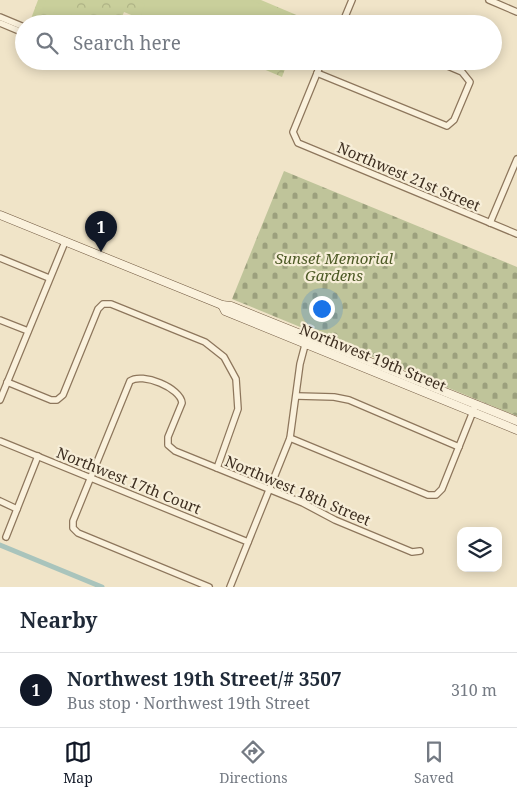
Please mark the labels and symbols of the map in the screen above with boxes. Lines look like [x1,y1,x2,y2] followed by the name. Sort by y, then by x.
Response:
[334,137,484,215] street label: Northwest 21st Street
[85,211,117,252] pin: 1
[275,248,394,285] park label: Sunset Memorial Gardens
[309,296,335,322] your location
[297,318,449,396] street label: Northwest 19th Street
[54,442,204,518] street label: Northwest 17th Court
[222,450,374,530] street label: Northwest 18th Street

